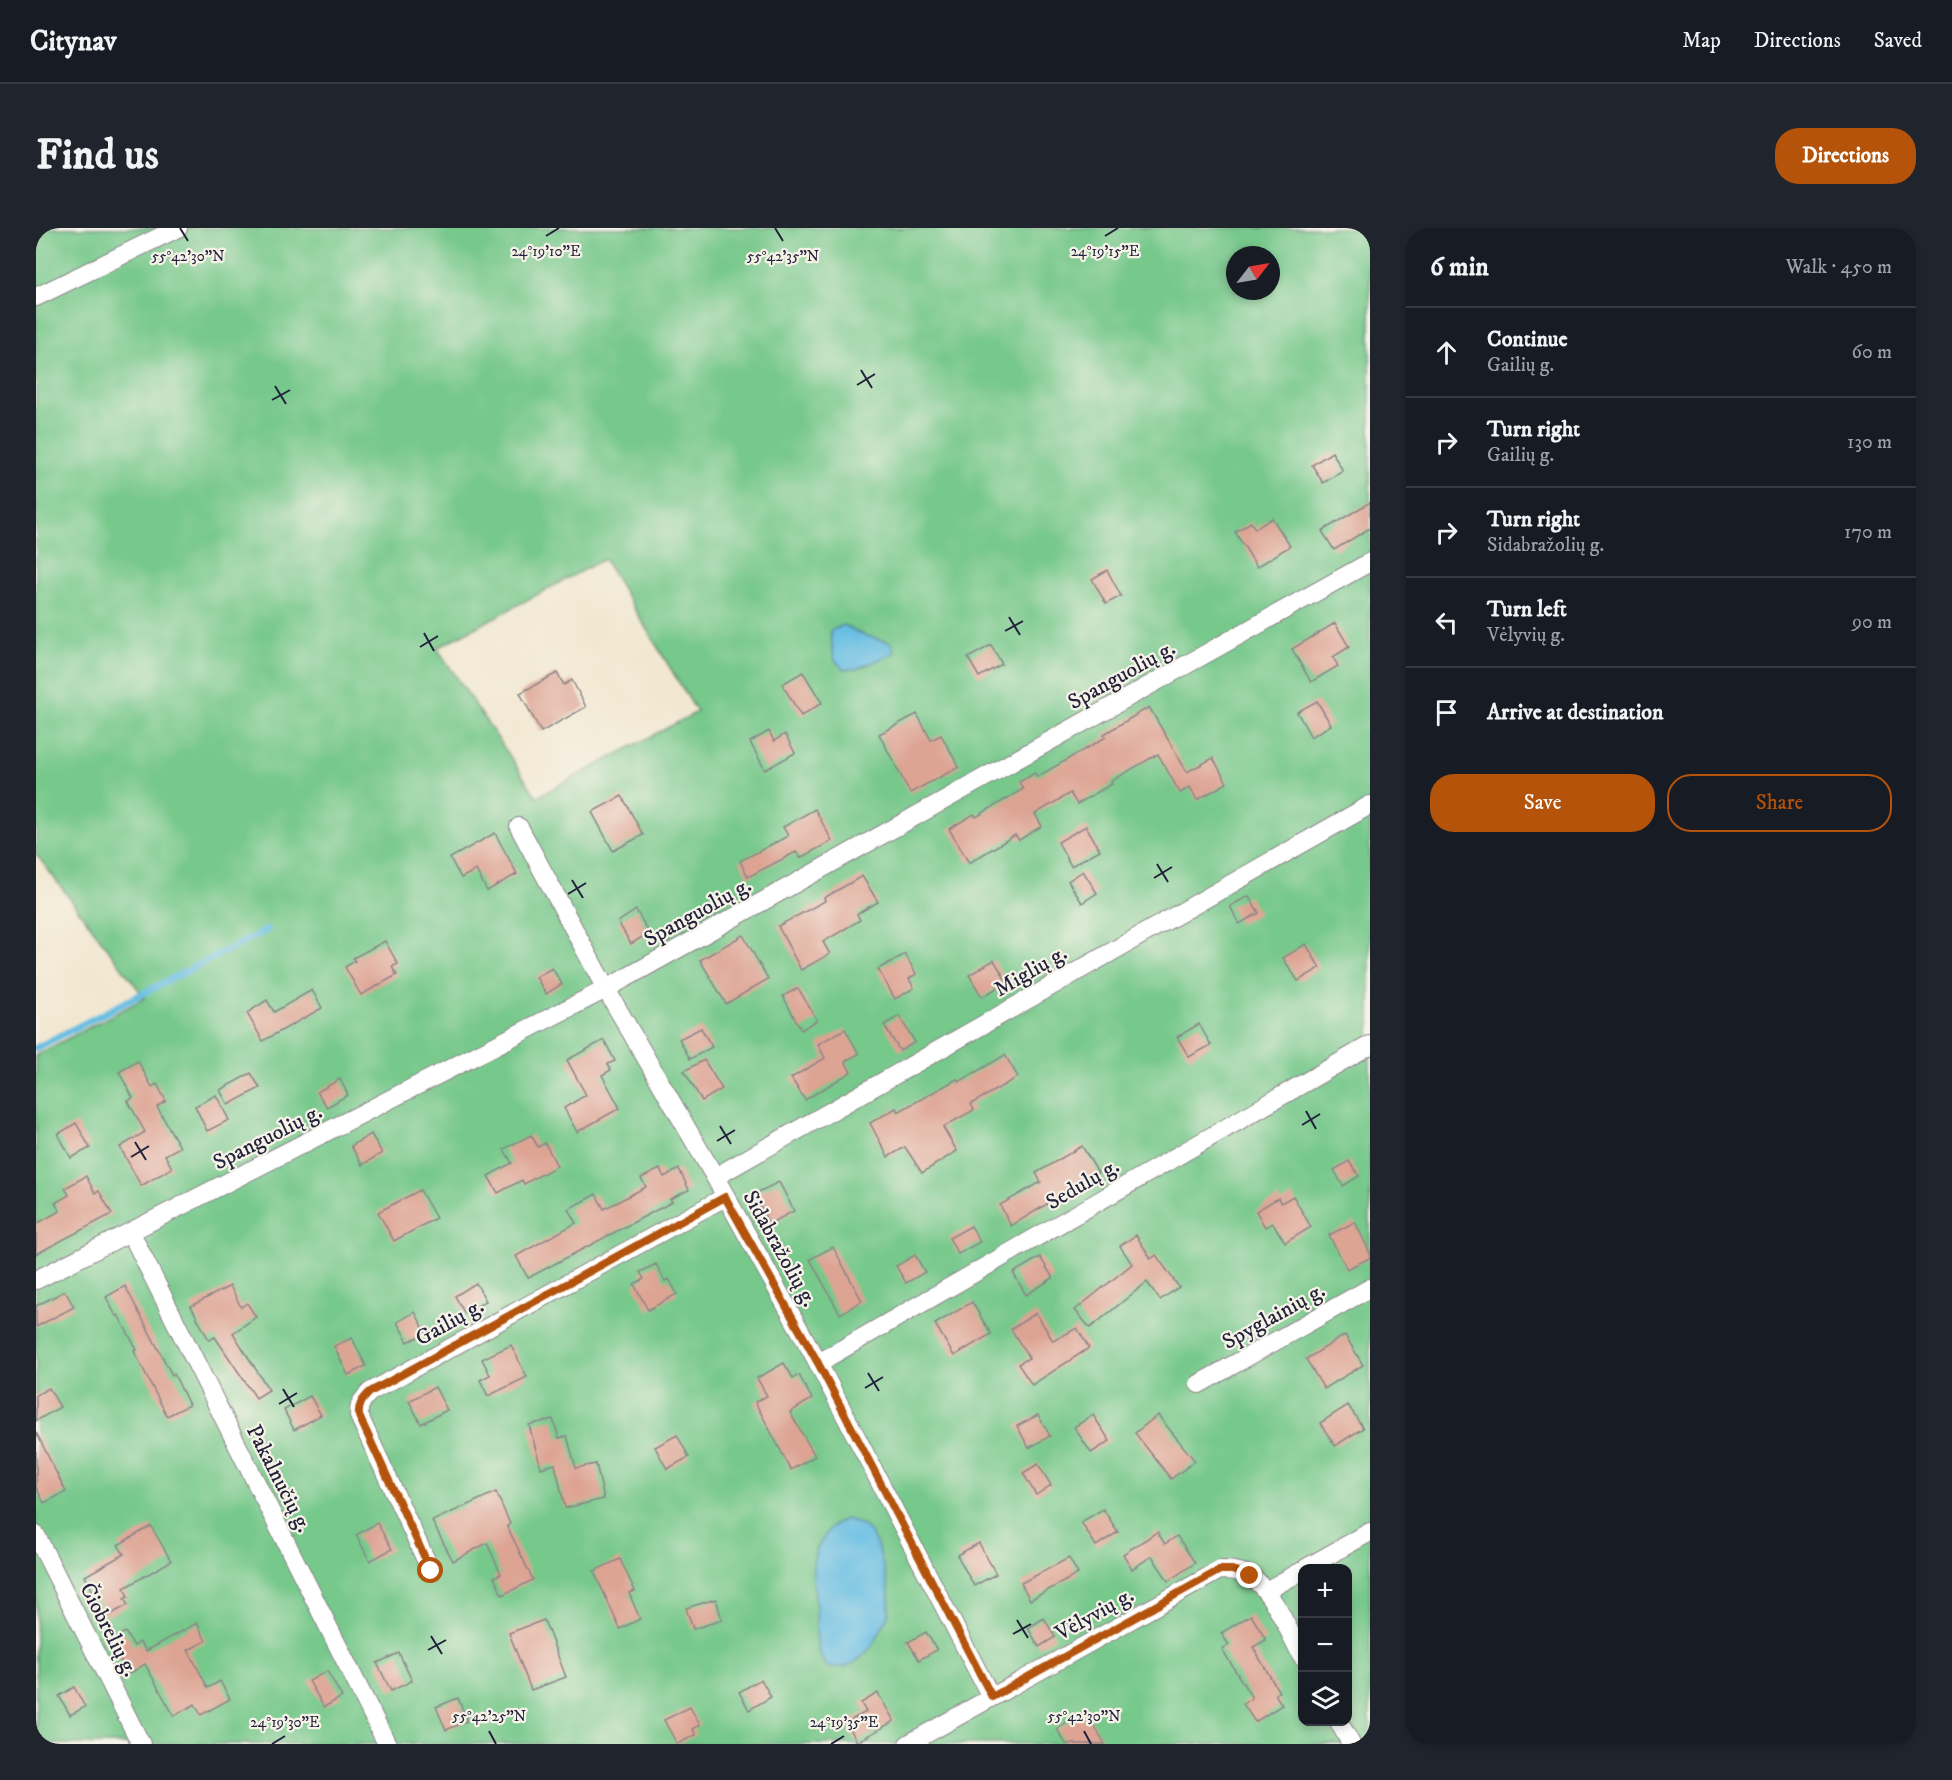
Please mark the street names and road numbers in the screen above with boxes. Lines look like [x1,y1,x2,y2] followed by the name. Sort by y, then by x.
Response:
[1063,635,1180,716] street label: Spanguolių g.
[639,872,756,953] street label: Spanguolių g.
[989,940,1072,1003] street label: Miglių g.
[209,1098,327,1176] street label: Spanguolių g.
[1041,1153,1124,1216] street label: Sedulų g.
[737,1186,823,1312] street label: Sidabražolių g.
[1217,1277,1330,1356] street label: Spyglainių g.
[411,1293,489,1352] street label: Gailių g.
[240,1420,317,1537] street label: Pakalnučių g.
[74,1578,145,1681] street label: Čiobrelių g.
[1050,1582,1139,1647] street label: Vėlyvių g.

